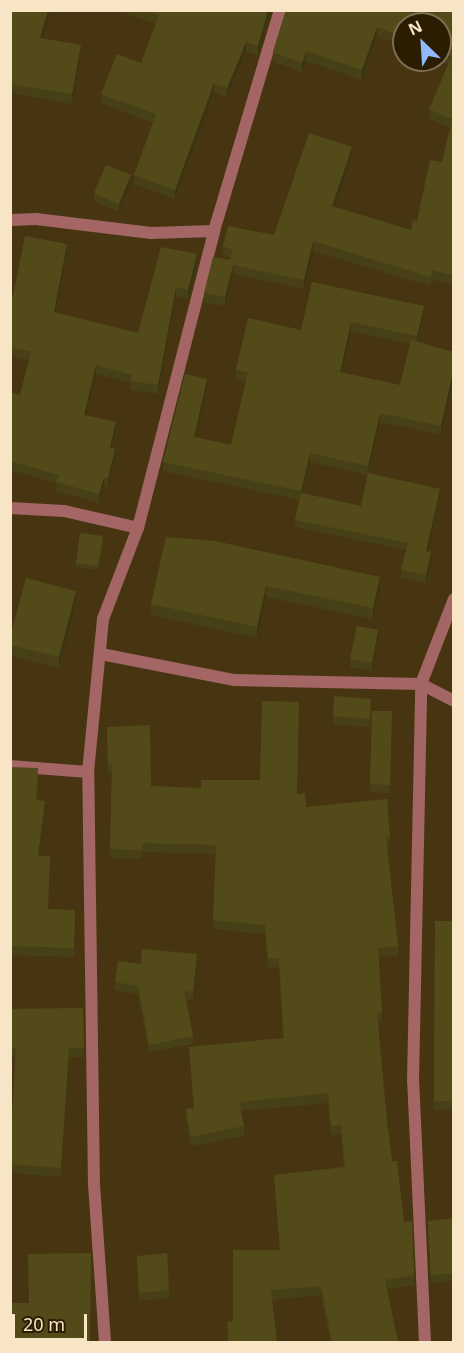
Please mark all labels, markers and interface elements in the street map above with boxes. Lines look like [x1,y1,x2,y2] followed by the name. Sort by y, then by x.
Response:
[392,12,452,72] north arrow
[405,15,426,40] text: N
[15,1302,90,1340] scale bar
[23,1312,65,1336] text: 20 m

